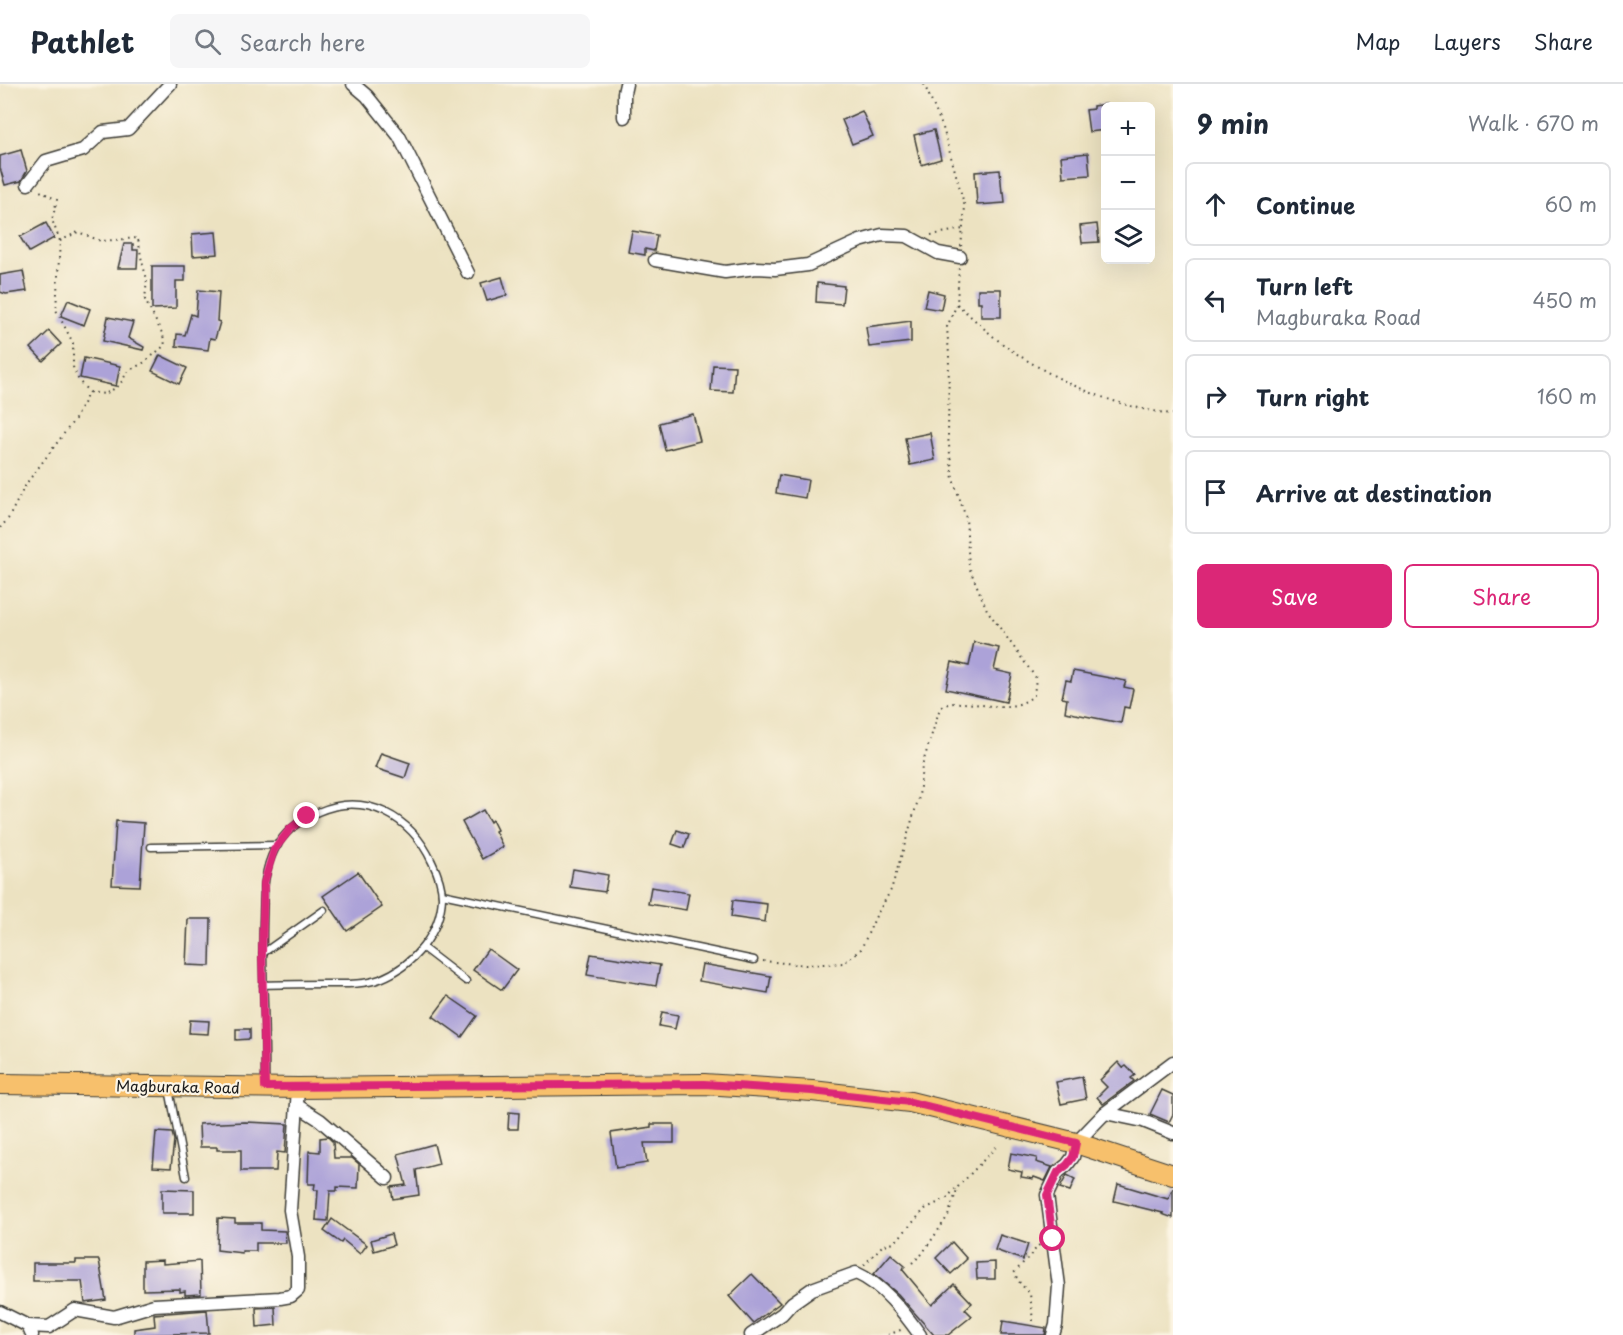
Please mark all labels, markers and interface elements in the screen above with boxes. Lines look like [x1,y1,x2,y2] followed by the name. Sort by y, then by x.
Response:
[170,14,590,68] search box
[30,20,134,63] text: Pathlet
[191,25,224,58] icon: search
[239,25,365,58] text: Search here
[1356,25,1400,57] text: Map
[1433,25,1501,57] text: Layers
[1534,25,1593,57] text: Share
[1101,102,1155,264] map controls
[1101,102,1155,156] button: +
[1197,104,1269,143] text: 9 min
[1468,108,1599,138] text: Walk · 670 m
[1101,156,1155,210] button: −
[1199,188,1232,221] icon: ahead
[1256,188,1355,221] text: Continue
[1545,189,1597,219] text: 60 m
[1101,210,1155,264] button: layers
[1256,269,1353,302] text: Turn left
[1199,284,1232,317] icon: left
[1532,285,1597,315] text: 450 m
[1256,302,1421,332] text: Magburaka Road
[1199,380,1232,413] icon: right
[1256,380,1369,413] text: Turn right
[1537,381,1597,411] text: 160 m
[1199,476,1232,509] icon: arrive
[1256,476,1492,509] text: Arrive at destination
[1197,564,1392,628] button: Save
[1404,564,1599,628] button: Share
[293,802,319,828] route end
[116,1073,240,1099] street label: Magburaka Road
[1039,1225,1065,1251] route start

